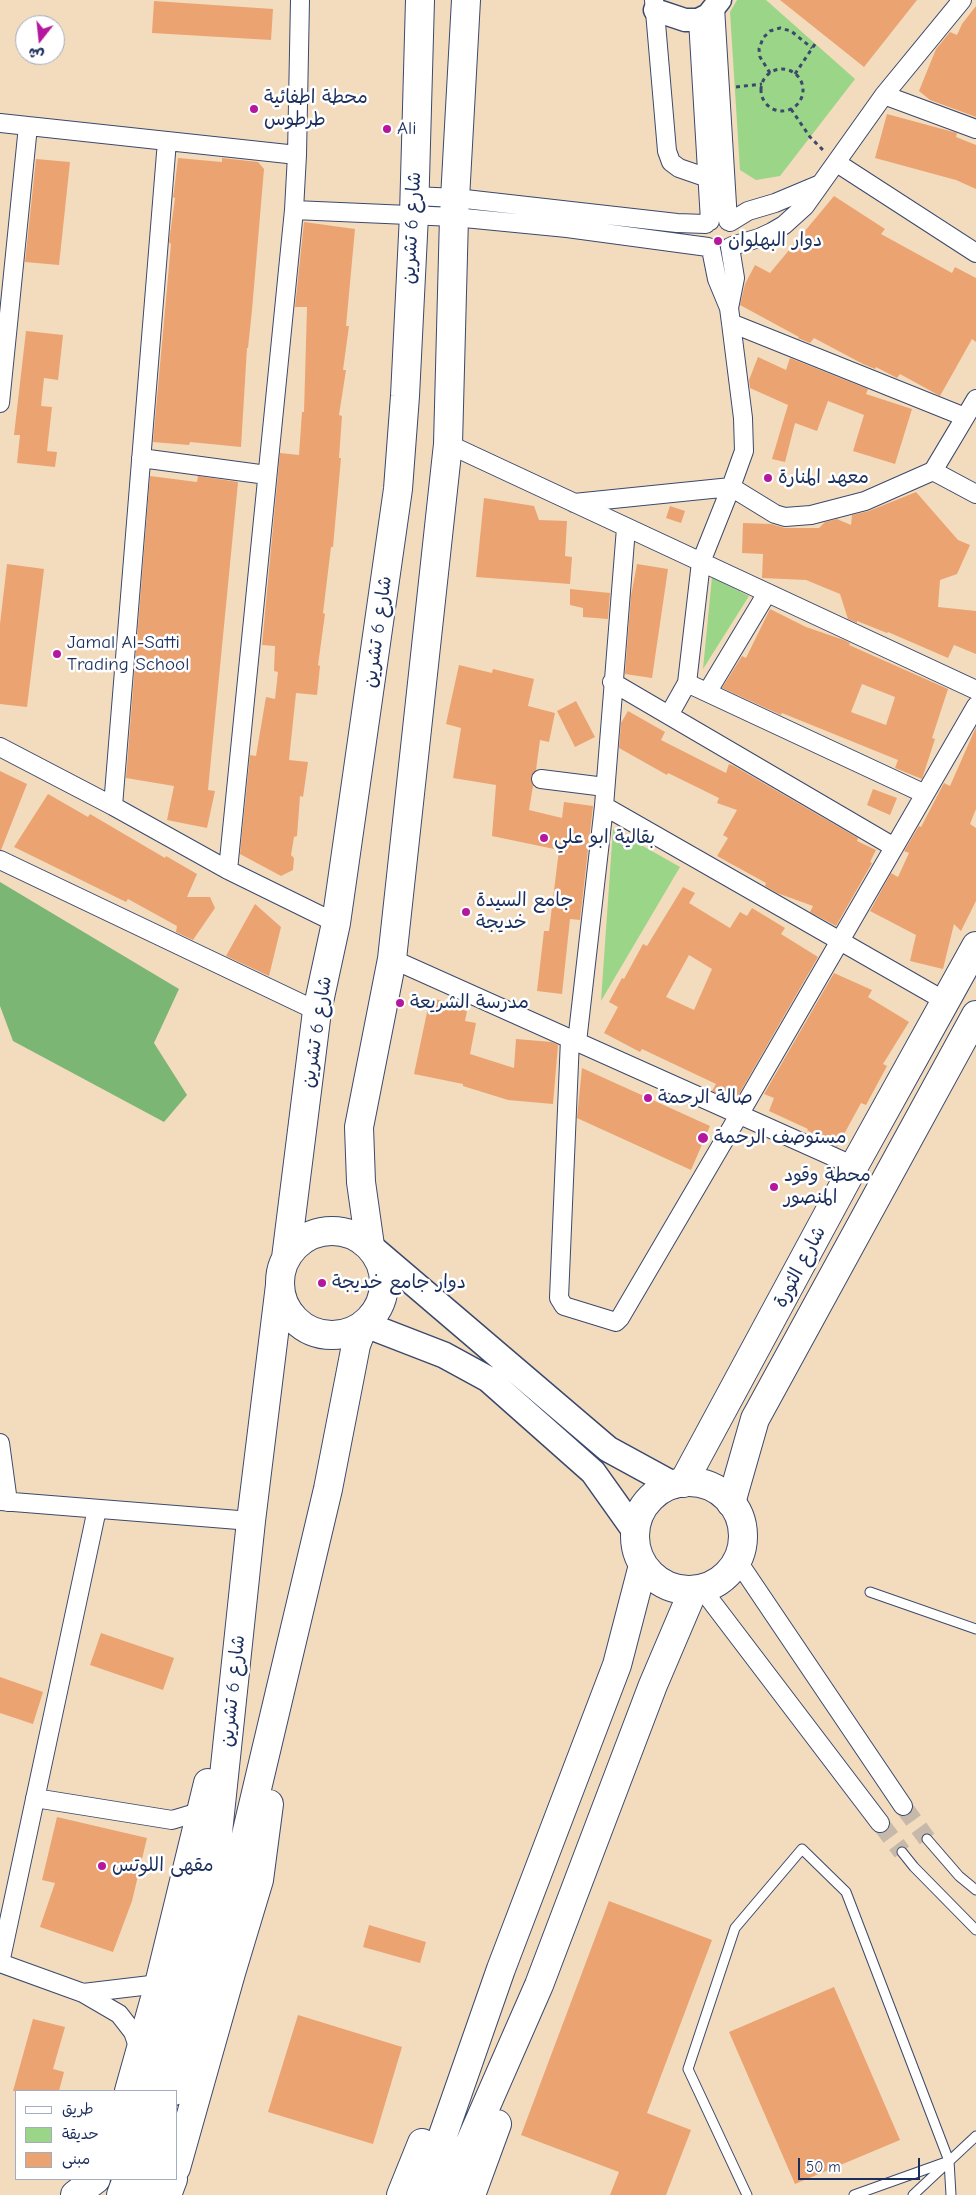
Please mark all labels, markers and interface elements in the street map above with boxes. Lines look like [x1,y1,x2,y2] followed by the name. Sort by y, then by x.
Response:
[15,15,65,65] north arrow
[26,44,46,64] text: ش
[264,87,368,131] place label: محطة اطفائية طرطوس
[248,103,260,115] marker: محطة اطفائية طرطوس
[397,118,417,140] place label: Ali
[381,123,393,135] marker: Ali
[398,171,426,285] street label: شارع 6 تشرين
[728,230,822,252] place label: دوار البهلوان
[712,235,724,247] marker: دوار البهلوان
[778,467,869,489] place label: معهد المنارة
[762,472,774,484] marker: معهد المنارة
[359,575,397,689] street label: شارع 6 تشرين
[67,632,189,676] place label: Jamal Al-Satti Trading School
[51,648,63,660] marker: Jamal Al-Satti Trading School
[554,827,655,849] place label: بقالية ابو علي
[538,832,550,844] marker: بقالية ابو علي
[476,890,573,934] place label: جامع السيدة خديجة
[460,906,472,918] marker: جامع السيدة خديجة
[297,975,337,1089] street label: شارع 6 تشرين
[410,992,529,1014] place label: مدرسة الشريعة
[394,997,406,1009] marker: مدرسة الشريعة
[658,1087,753,1109] place label: صالة الرحمة
[642,1092,654,1104] marker: صالة الرحمة
[714,1127,847,1149] place label: مستوصف الرحمة
[696,1131,710,1145] marker: مستوصف الرحمة
[784,1165,871,1209] place label: محطة وقود المنصور
[768,1181,780,1193] marker: محطة وقود المنصور
[769,1222,831,1312] street label: شارع الثورة
[332,1272,466,1294] place label: دوار جامع خديجة
[316,1277,328,1289] marker: دوار جامع خديجة
[216,1634,250,1748] street label: شارع 6 تشرين
[112,1855,214,1877] place label: مقهى اللوتس
[96,1860,108,1872] marker: مقهى اللوتس
[15,2090,178,2180] legend
[62,2100,94,2118] text: طريق
[62,2125,99,2143] text: حديقة
[801,2148,924,2180] scale bar
[62,2150,90,2168] text: مبنى
[806,2158,841,2176] text: 50 m

